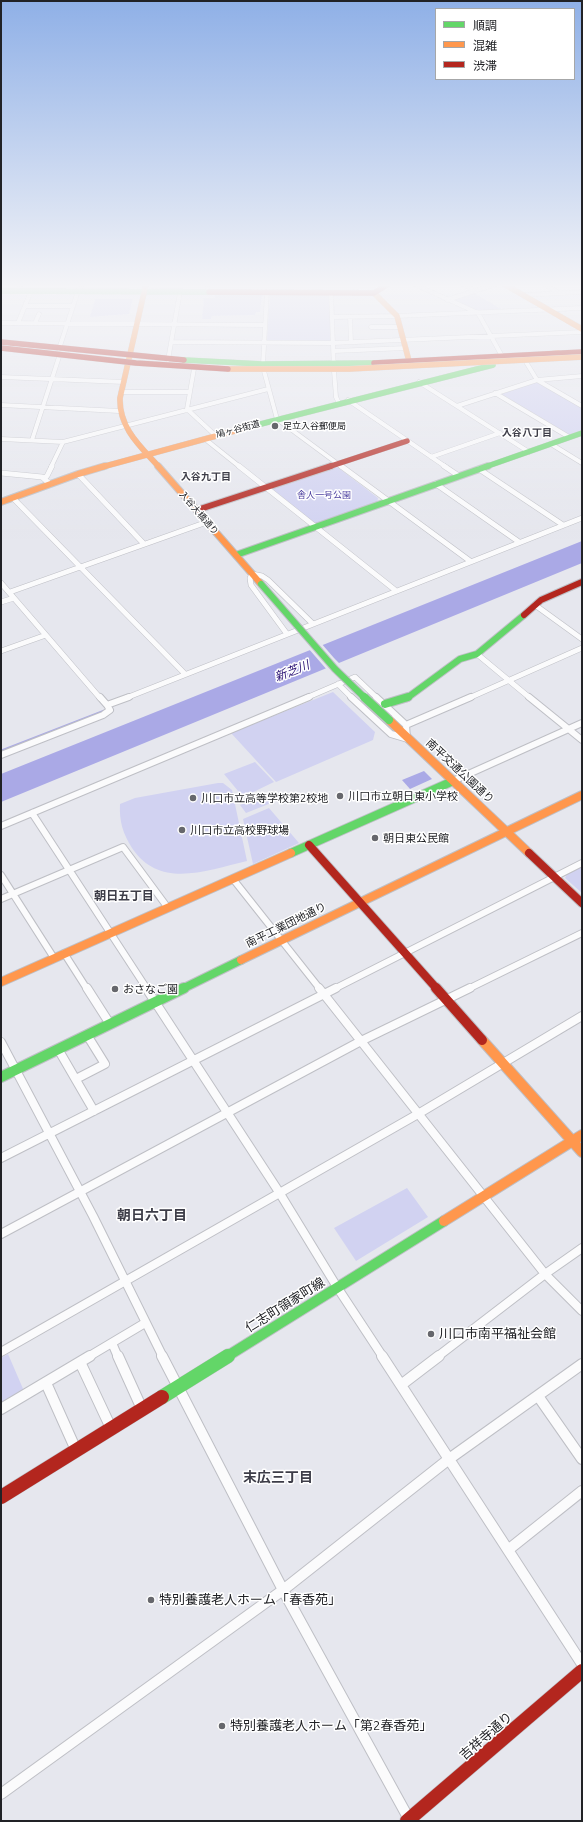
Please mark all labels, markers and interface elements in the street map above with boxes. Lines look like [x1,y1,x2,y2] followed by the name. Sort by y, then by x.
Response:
[435,8,575,80] legend
[473,19,497,32] text: 順調
[473,39,497,52] text: 混雑
[473,59,497,72] text: 渋滞
[215,418,261,440] street label: 鳩ヶ谷街道
[270,421,280,431] marker: 足立入谷郵便局
[283,421,346,431] place label: 足立入谷郵便局
[502,427,552,439] district label: 入谷八丁目
[181,471,231,483] district label: 入谷九丁目
[177,489,221,537] street label: 入谷大橋通り
[297,490,351,500] park label: 舎人一号公園
[273,658,311,684] water label: 新芝川
[423,736,497,806] street label: 南平交通公園通り
[348,789,458,803] place label: 川口市立朝日東小学校
[201,791,328,805] place label: 川口市立高等学校第2校地
[335,791,345,801] marker: 川口市立朝日東小学校
[188,793,198,803] marker: 川口市立高等学校第2校地
[190,823,289,837] place label: 川口市立高校野球場
[177,825,187,835] marker: 川口市立高校野球場
[383,831,449,845] place label: 朝日東公民館
[370,833,380,843] marker: 朝日東公民館
[94,889,154,903] district label: 朝日五丁目
[244,900,328,950] street label: 南平工業団地通り
[123,982,178,996] place label: おさなご園
[110,984,120,994] marker: おさなご園
[117,1207,187,1223] district label: 朝日六丁目
[242,1274,328,1336] street label: 仁志町領家町線
[439,1326,556,1342] place label: 川口市南平福祉会館
[426,1329,436,1339] marker: 川口市南平福祉会館
[243,1469,313,1485] district label: 末広三丁目
[159,1592,341,1608] place label: 特別養護老人ホーム「春香苑」
[146,1595,156,1605] marker: 特別養護老人ホーム「春香苑」
[456,1709,516,1763] street label: 吉祥寺通り
[230,1718,432,1734] place label: 特別養護老人ホーム「第2春香苑」
[217,1721,227,1731] marker: 特別養護老人ホーム「第2春香苑」

